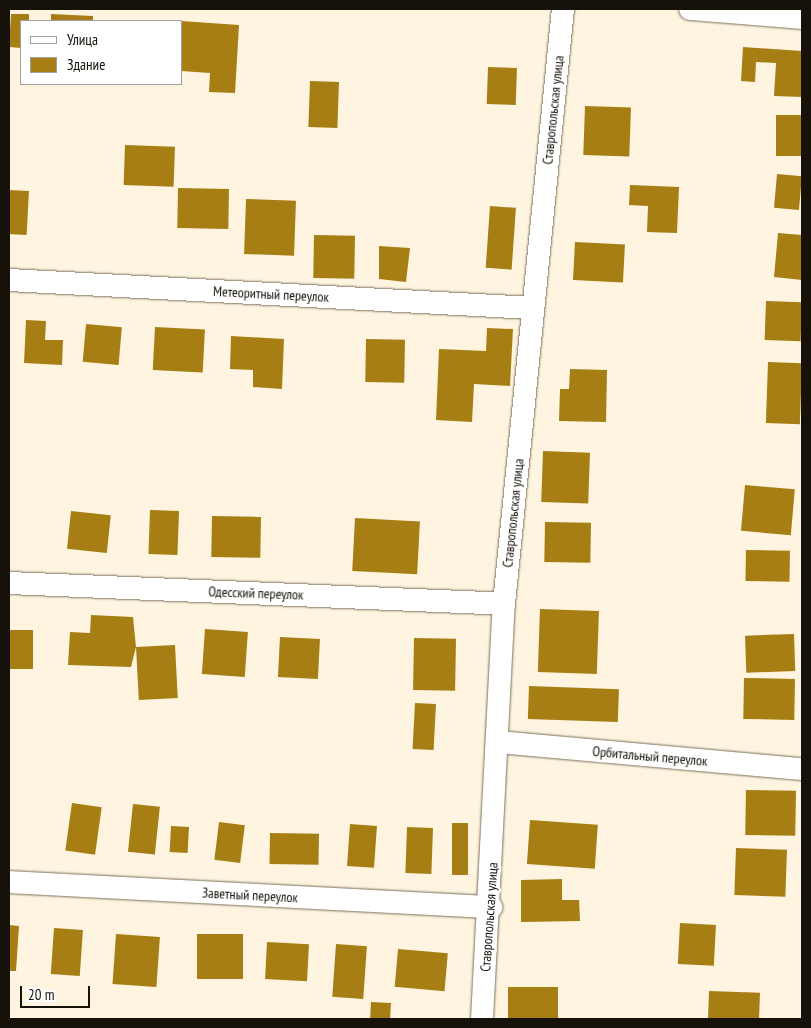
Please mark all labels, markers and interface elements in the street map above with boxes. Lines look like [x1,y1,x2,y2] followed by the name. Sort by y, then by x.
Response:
[20,20,182,85] legend
[67,30,98,49] text: Улица
[67,55,105,74] text: Здание
[539,55,567,165] street label: Ставропольская улица
[213,283,329,305] street label: Метеоритный переулок
[499,458,527,568] street label: Ставропольская улица
[208,583,304,603] street label: Одесский переулок
[592,743,708,769] street label: Орбитальный переулок
[477,862,501,972] street label: Ставропольская улица
[202,884,298,906] street label: Заветный переулок
[22,976,92,1008] scale bar
[28,985,54,1004] text: 20 m

